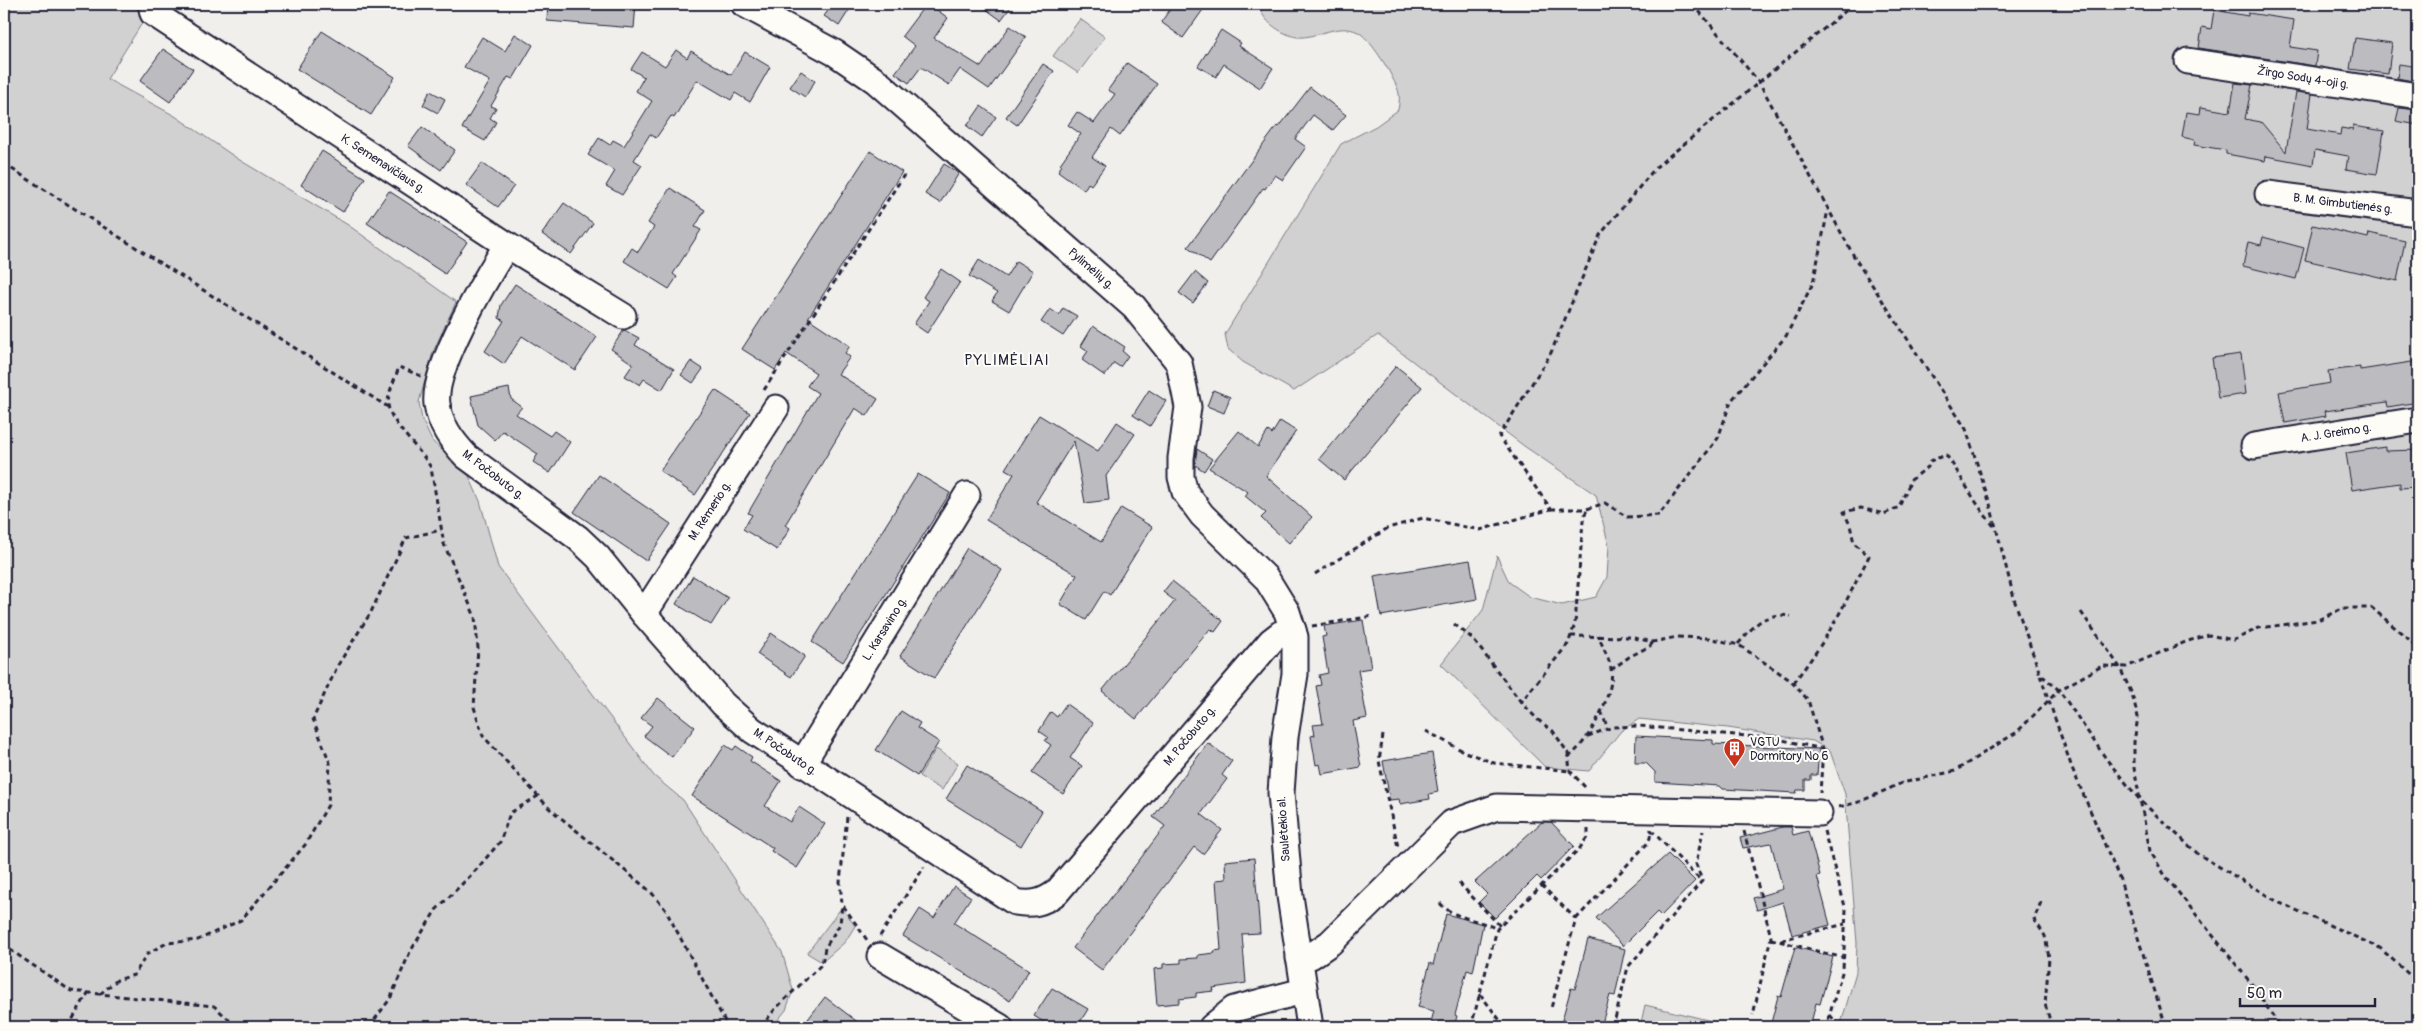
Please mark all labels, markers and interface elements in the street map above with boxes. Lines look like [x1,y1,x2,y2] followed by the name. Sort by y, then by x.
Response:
[2256,62,2350,93] street label: Žirgo Sodų 4-oji g.
[338,131,428,197] street label: K. Semenavičiaus g.
[2292,190,2394,218] street label: B. M. Gimbutienės g.
[1065,245,1117,293] street label: Pylimėlių g.
[964,351,1050,370] district label: PYLIMĖLIAI
[2299,420,2373,446] street label: A. J. Greimo g.
[459,447,527,503] street label: M. Počobuto g.
[685,479,735,543] street label: M. Rėmerio g.
[860,594,910,664] street label: L. Karsavino g.
[1161,703,1219,769] street label: M. Počobuto g.
[750,725,820,779] street label: M. Počobuto g.
[1750,735,1828,764] place label: VGTU Dormitory No 6
[1722,737,1746,768] building icon: VGTU Dormitory No 6
[1274,796,1294,862] street label: Saulėtekio al.
[2240,976,2374,1008] scale bar
[2247,984,2282,1003] text: 50 m

